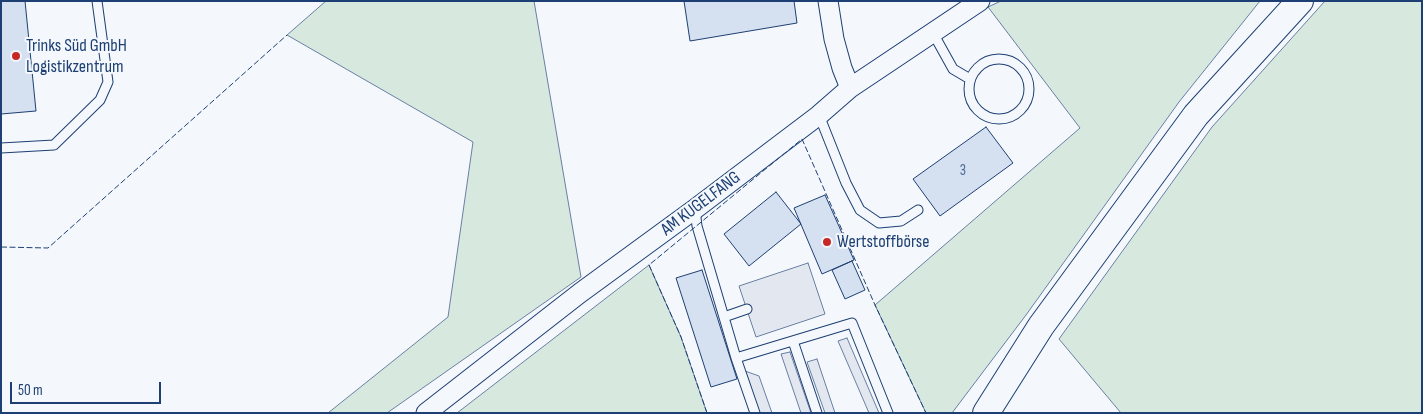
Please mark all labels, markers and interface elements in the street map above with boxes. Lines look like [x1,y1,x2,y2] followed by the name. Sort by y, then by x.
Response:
[26,35,127,78] place label: Trinks Süd GmbH Logistikzentrum
[10,50,22,62] marker: Trinks Süd GmbH Logistikzentrum
[960,162,966,180] house number: 3
[657,167,745,241] street label: AM KUGELFANG
[837,231,929,253] place label: Wertstoffbörse
[821,236,833,248] marker: Wertstoffbörse
[12,372,164,404] scale bar
[18,381,43,400] text: 50 m

